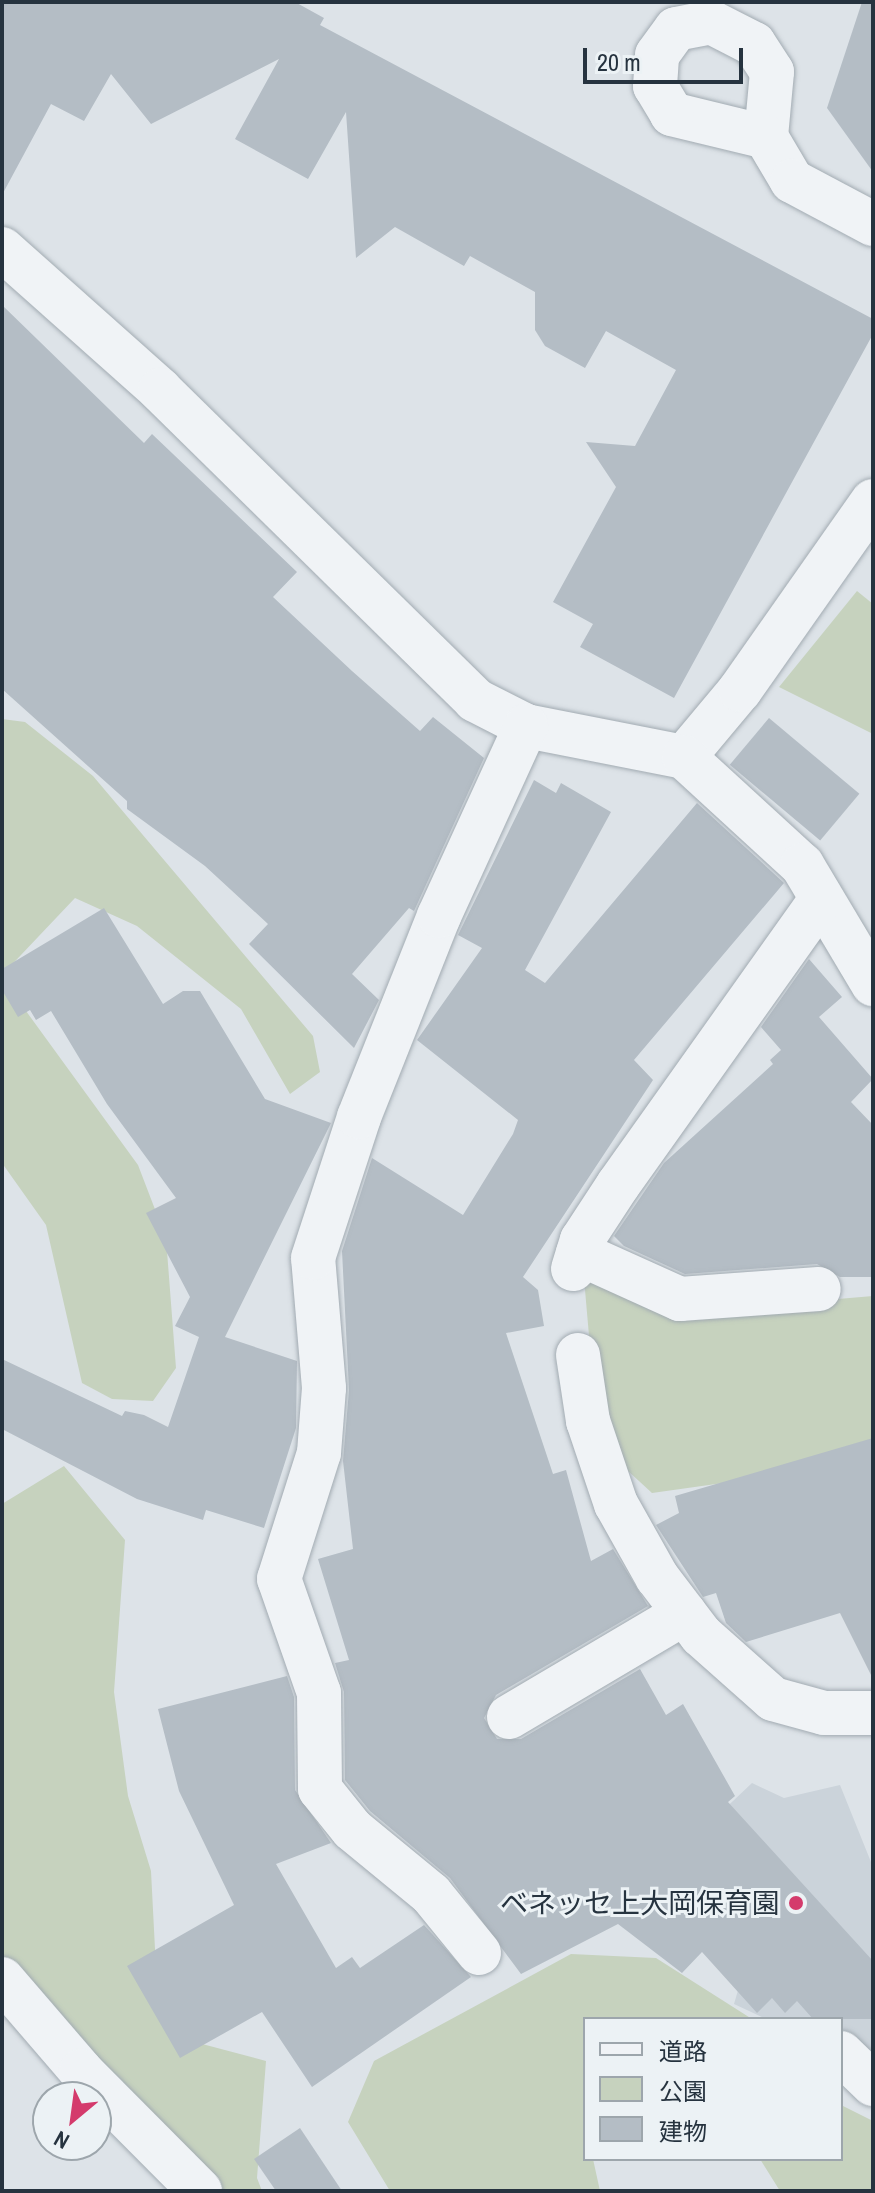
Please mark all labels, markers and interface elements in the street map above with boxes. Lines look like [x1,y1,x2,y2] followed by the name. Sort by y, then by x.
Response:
[587,32,747,82] scale bar
[597,46,641,78] text: 20 m
[500,1886,780,1920] place label: ベネッセ上大岡保育園
[787,1894,805,1912] marker: ベネッセ上大岡保育園
[583,2017,843,2161] legend
[659,2035,707,2067] text: 道路
[659,2075,707,2107] text: 公園
[32,2081,112,2161] north arrow
[659,2115,707,2147] text: 建物
[48,2124,74,2157] text: N

